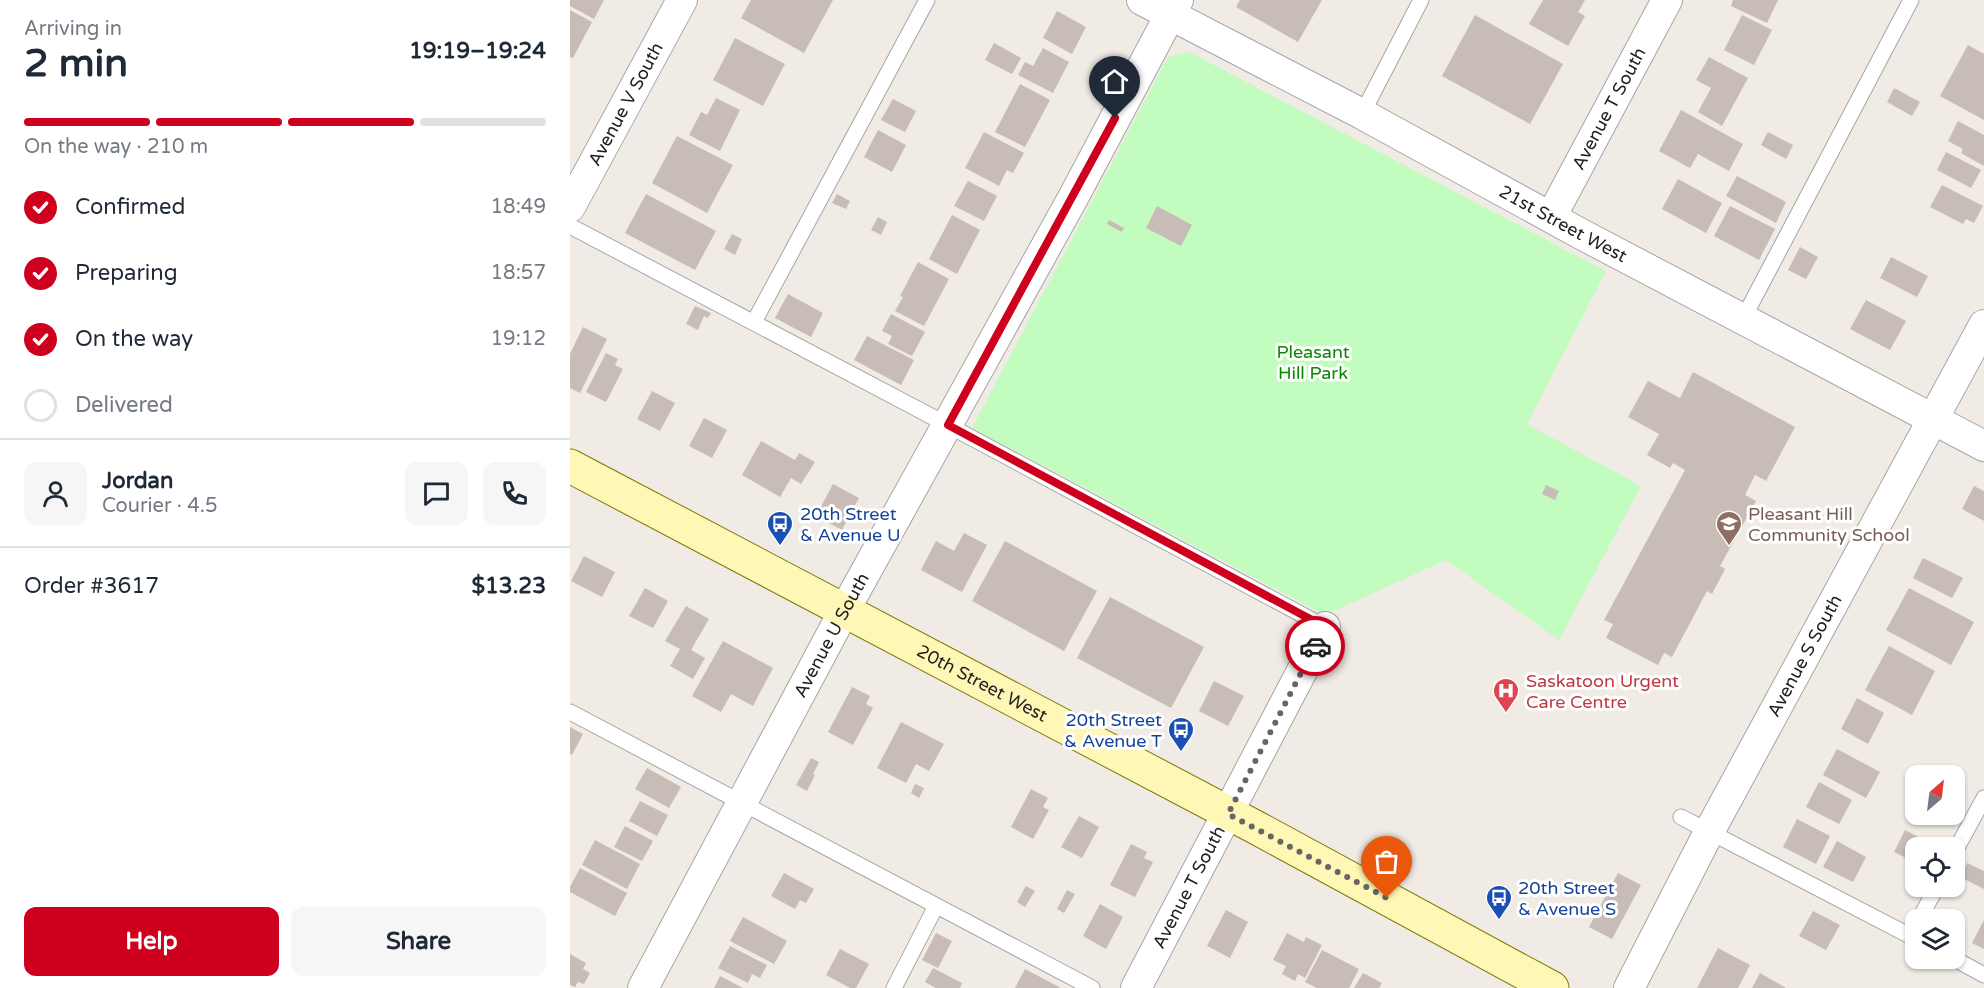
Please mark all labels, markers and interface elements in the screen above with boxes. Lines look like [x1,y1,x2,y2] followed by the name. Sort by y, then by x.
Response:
[24,17,122,41] text: Arriving in
[409,38,546,64] text: 19:19–19:24
[583,39,668,170] street label: Avenue V South
[24,40,128,87] text: 2 min
[1567,44,1651,174] street label: Avenue T South
[1089,56,1140,118] pin
[1098,65,1131,98] icon: home
[24,135,208,159] text: On the way · 210 m
[1495,180,1631,267] street label: 21st Street West
[24,191,57,224] icon: check
[75,194,185,220] text: Confirmed
[491,195,546,219] text: 18:49
[24,257,57,290] icon: check
[75,260,178,286] text: Preparing
[491,261,546,285] text: 18:57
[24,323,57,356] icon: check
[75,326,193,352] text: On the way
[491,327,546,351] text: 19:12
[1276,341,1350,384] park label: Pleasant Hill Park
[75,392,173,418] text: Delivered
[24,462,87,525] button: person
[405,462,468,525] button: chat
[483,462,546,525] button: phone
[102,468,173,494] text: Jordan
[102,494,217,518] text: Courier · 4.5
[800,503,901,546] place label: 20th Street & Avenue U
[1748,503,1910,546] place label: Pleasant Hill Community School
[765,509,795,547] bus stop icon: 20th Street & Avenue U
[1714,509,1744,547] school or university icon: Pleasant Hill Community School
[789,569,874,701] street label: Avenue U South
[24,573,159,599] text: Order #3617
[471,573,546,599] text: $13.23
[1763,591,1847,721] street label: Avenue S South
[1285,616,1345,676] courier
[1299,630,1332,663] icon: car
[913,640,1051,727] street label: 20th Street West
[1526,670,1679,713] place label: Saskatoon Urgent Care Centre
[1491,676,1521,714] hospital icon: Saskatoon Urgent Care Centre
[1064,709,1162,752] place label: 20th Street & Avenue T
[1166,715,1196,753] bus stop icon: 20th Street & Avenue T
[1905,765,1965,825] north arrow
[1905,765,1965,969] map controls
[1148,822,1230,952] street label: Avenue T South
[1361,836,1412,898] pin
[1905,837,1965,897] button: locate
[1370,845,1403,878] icon: bag
[1518,877,1616,920] place label: 20th Street & Avenue S
[1484,883,1514,921] bus stop icon: 20th Street & Avenue S
[24,907,279,976] button: Help
[291,907,546,976] button: Share
[1905,909,1965,969] button: layers

